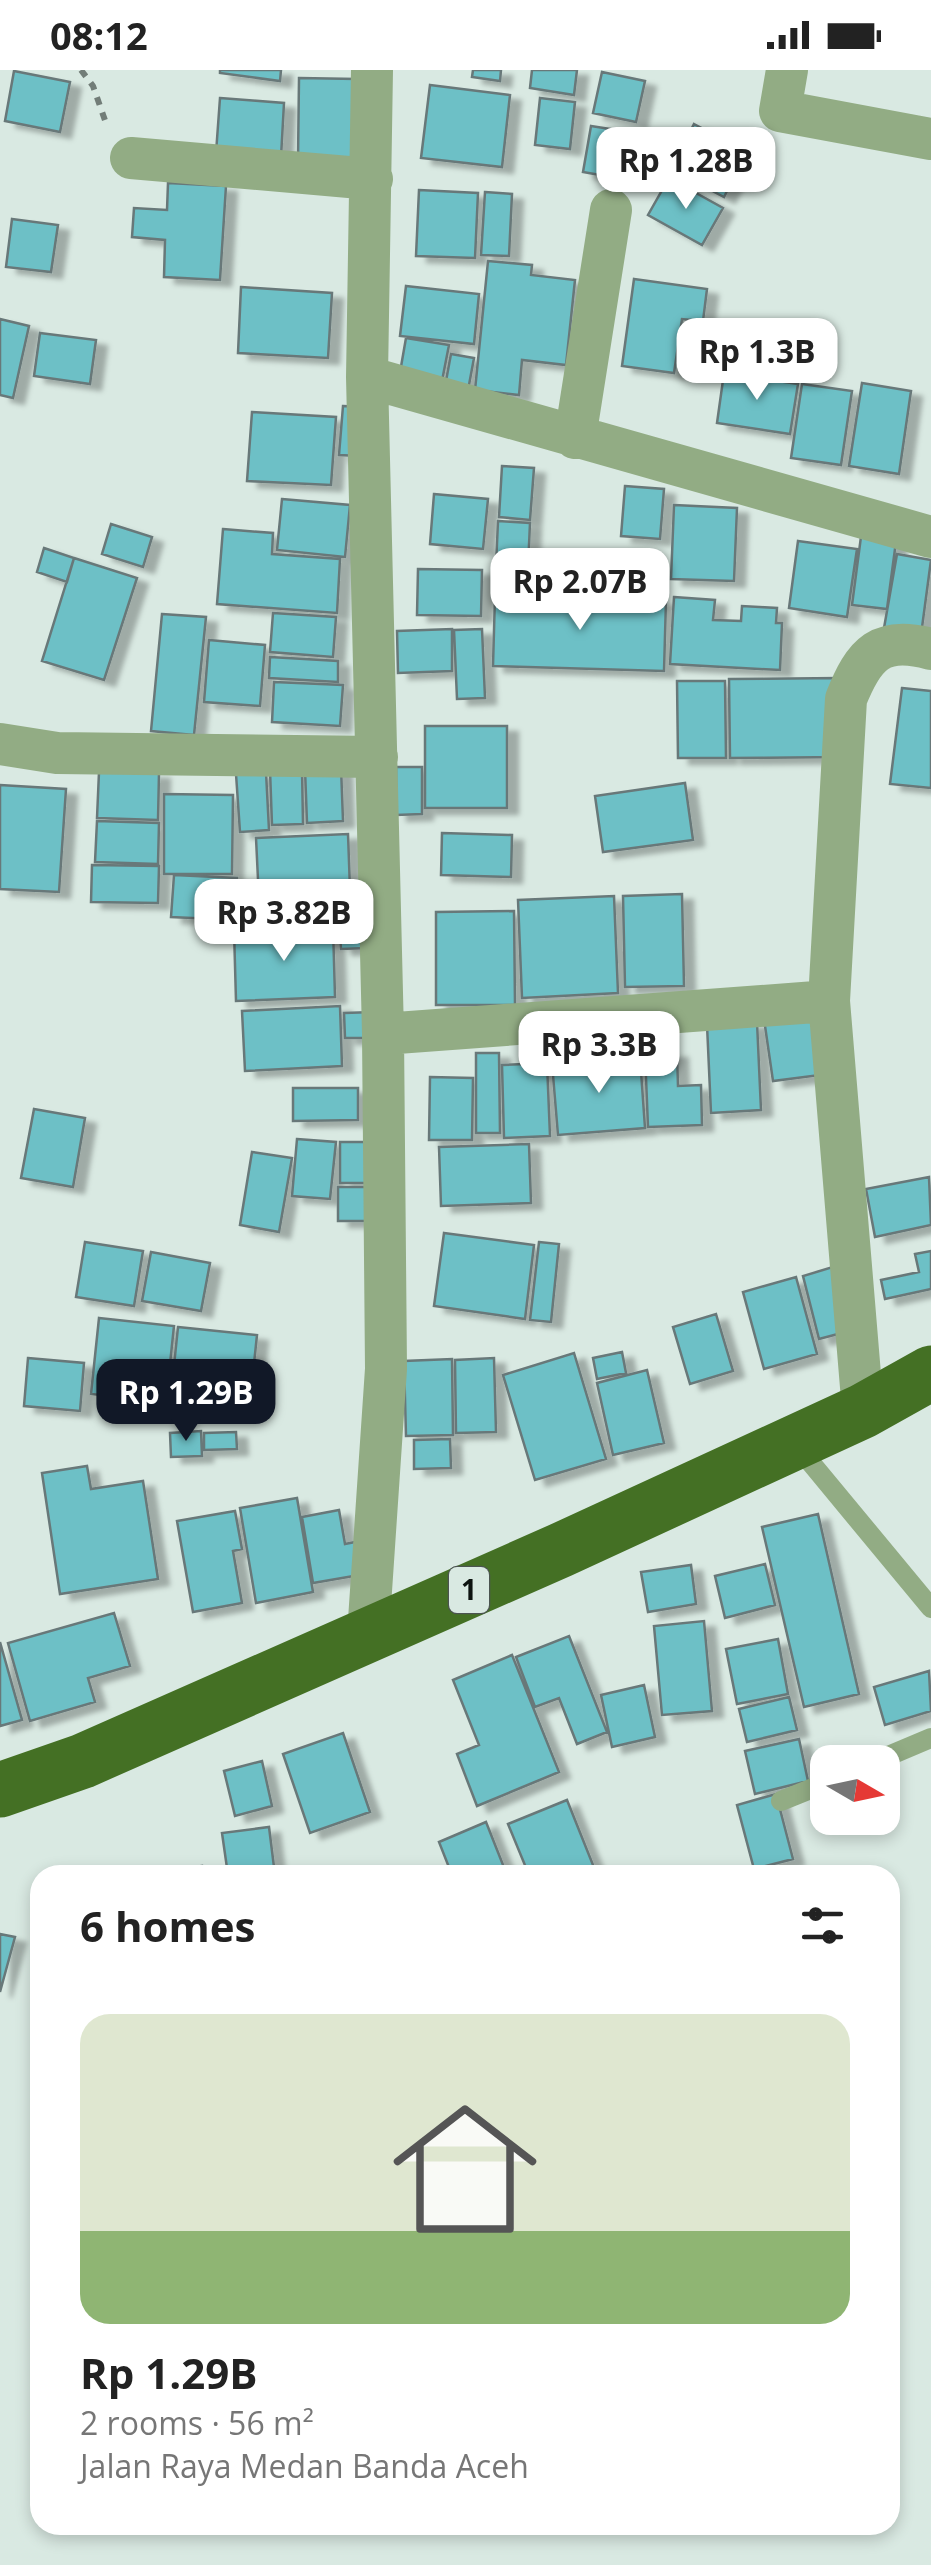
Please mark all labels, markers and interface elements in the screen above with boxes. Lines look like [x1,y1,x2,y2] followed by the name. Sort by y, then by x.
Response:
[50,9,148,61] text: 08:12
[583,127,789,212] pin: Rp 1.28B
[618,138,754,181] text: Rp 1.28B
[665,318,849,403] pin: Rp 1.3B
[699,329,815,372] text: Rp 1.3B
[477,548,683,633] pin: Rp 2.07B
[512,559,648,602] text: Rp 2.07B
[181,879,387,964] pin: Rp 3.82B
[216,890,352,933] text: Rp 3.82B
[507,1011,691,1096] pin: Rp 3.3B
[541,1022,657,1065] text: Rp 3.3B
[83,1359,289,1444] pin: Rp 1.29B
[118,1370,254,1413] text: Rp 1.29B
[449,1567,489,1613] road number: 1
[810,1745,900,1835] north arrow
[810,1745,900,1835] map controls
[80,1897,255,1954] text: 6 homes
[795,1898,850,1953] icon: filters
[375,2079,555,2259] icon: home
[80,2344,257,2401] text: Rp 1.29B
[80,2401,314,2444] text: 2 rooms · 56 m²
[80,2444,529,2487] text: Jalan Raya Medan Banda Aceh

